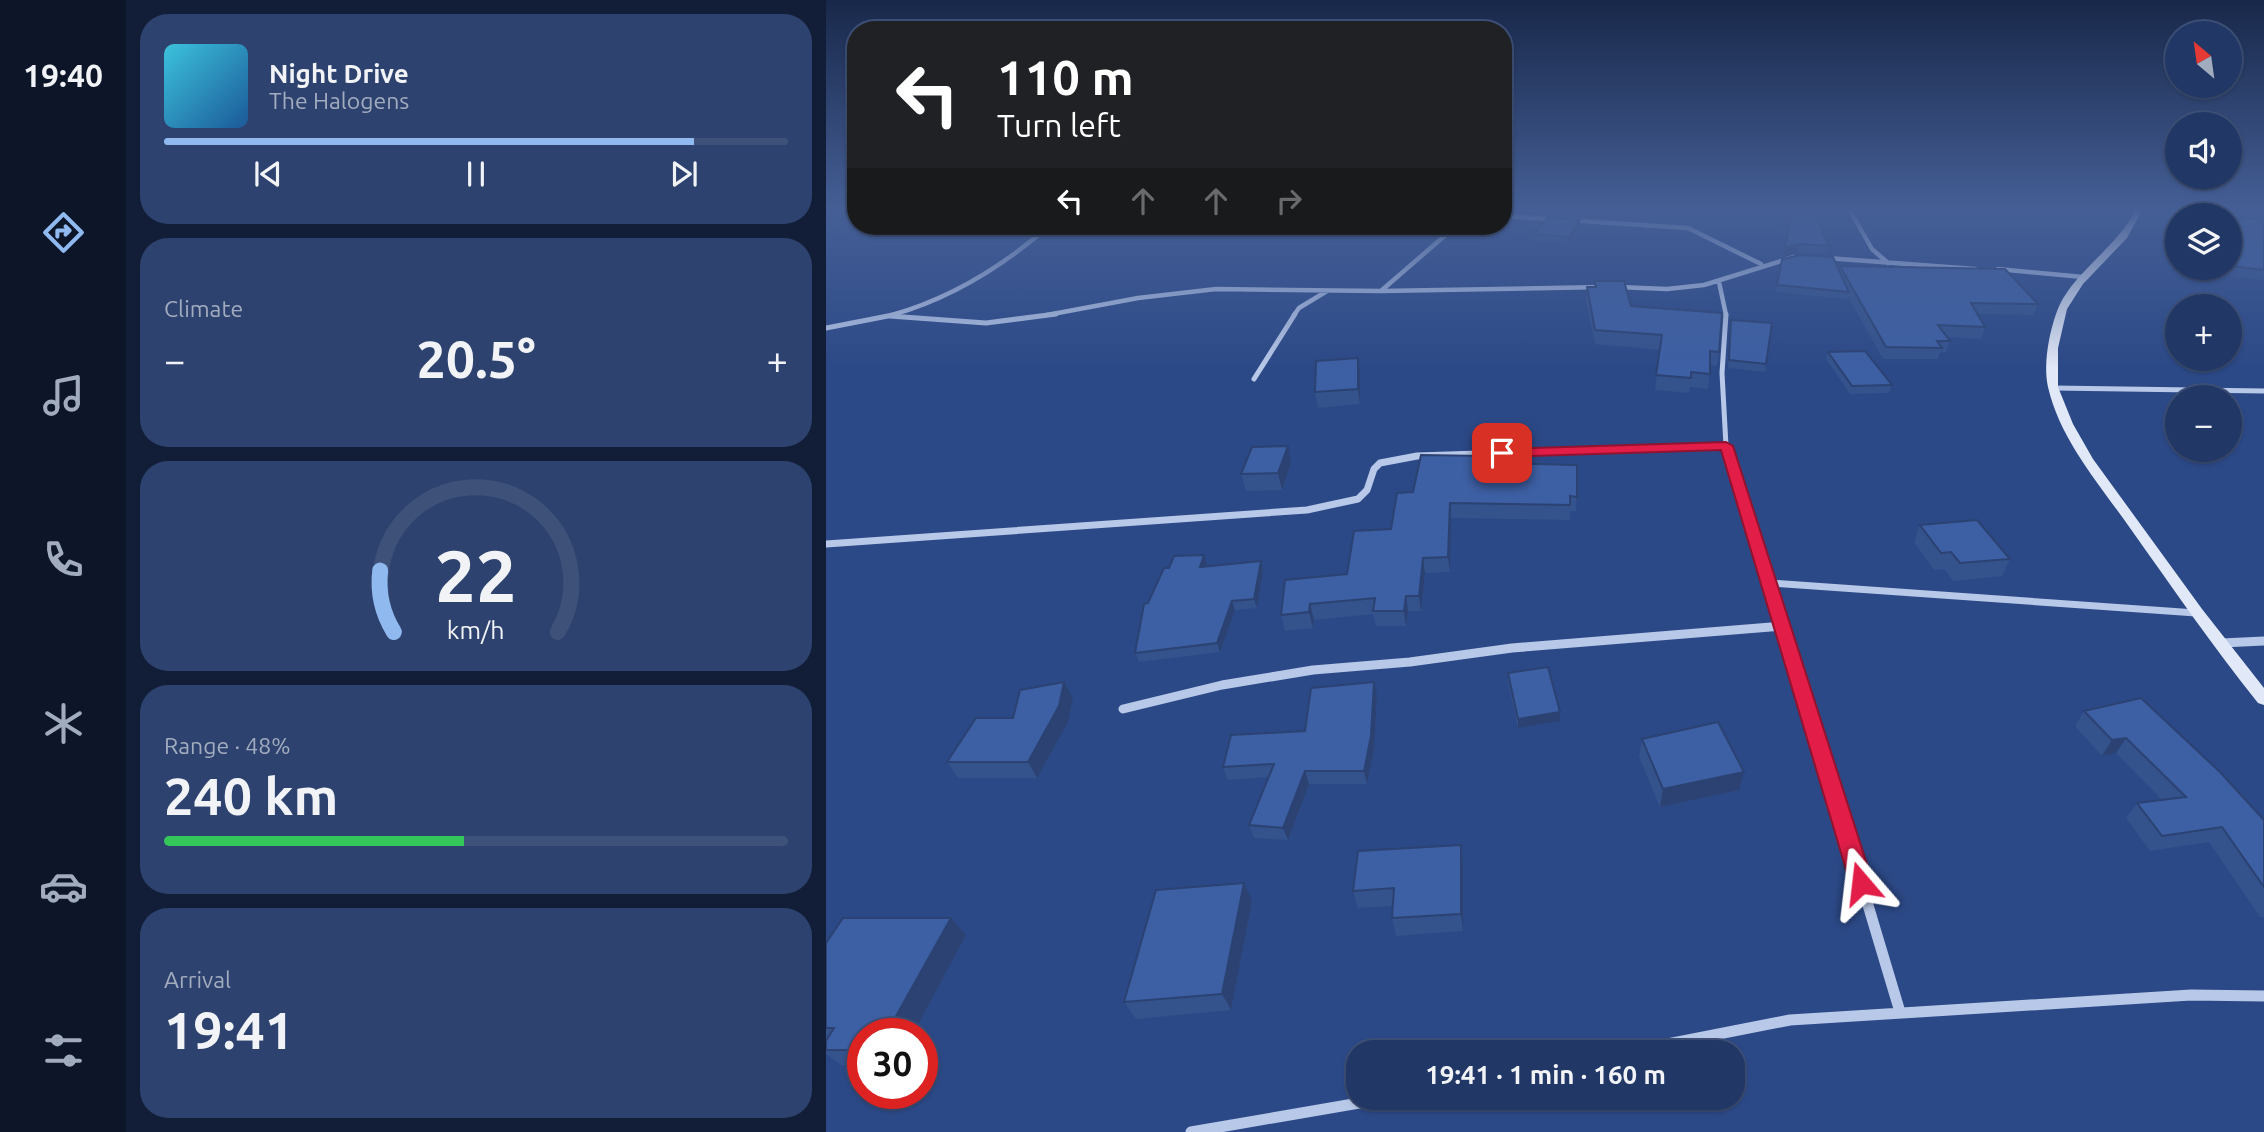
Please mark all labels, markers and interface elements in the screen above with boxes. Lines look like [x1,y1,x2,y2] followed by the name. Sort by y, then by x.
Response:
[2165,21,2242,98] north arrow
[2165,21,2242,462] map controls
[882,49,973,140] icon: left
[997,49,1134,104] text: 110 m
[23,57,103,93] text: 19:40
[269,59,409,88] text: Night Drive
[269,88,409,113] text: The Halogens
[997,107,1121,143] text: Turn left
[2165,112,2242,189] button: sound
[249,155,287,193] icon: previous
[457,155,495,193] icon: pause
[665,155,703,193] icon: next
[1051,182,1089,220] icon: left
[1124,182,1162,220] icon: ahead
[1197,182,1235,220] icon: ahead
[1270,182,1308,220] icon: right
[2165,203,2242,280] button: layers
[39,208,88,257] icon: directions
[2165,294,2242,371] button: +
[164,296,243,321] text: Climate
[416,330,536,388] text: 20.5°
[164,339,185,381] text: −
[767,339,788,381] text: +
[39,371,88,420] icon: music
[2165,385,2242,462] button: −
[1472,423,1532,483] pin
[1483,434,1521,472] icon: arrive
[435,534,517,616] text: 22
[39,535,88,584] icon: phone
[447,616,505,644] text: km/h
[39,699,88,748] icon: climate
[164,733,291,758] text: Range · 48%
[164,767,338,825] text: 240 km
[1824,846,1898,920] position arrow
[39,862,88,911] icon: car
[164,967,231,992] text: Arrival
[164,1001,294,1059] text: 19:41
[847,1018,938,1109] speed limit sign: 30
[39,1026,88,1075] icon: filters
[1425,1060,1666,1089] text: 19:41 · 1 min · 160 m

